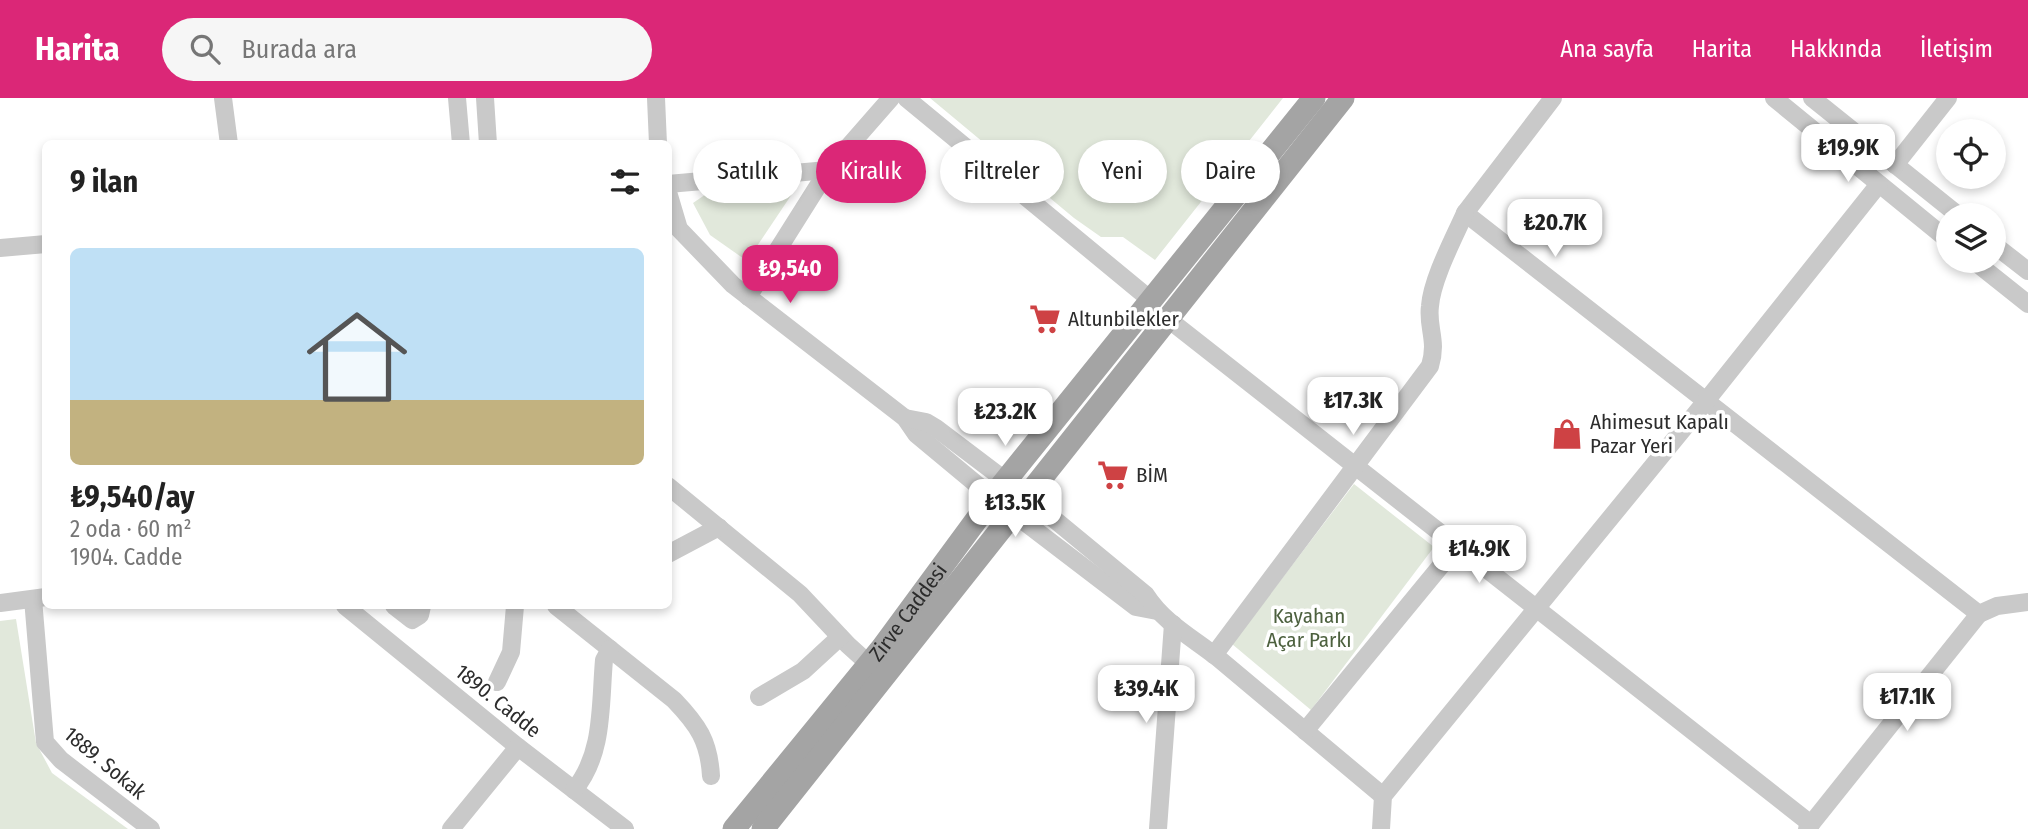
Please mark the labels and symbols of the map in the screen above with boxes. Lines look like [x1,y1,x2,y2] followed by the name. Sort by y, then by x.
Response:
[1791,125,1905,184] pin: ₺19.9K
[1498,200,1612,259] pin: ₺20.7K
[733,246,847,305] pin: ₺9,540
[1028,302,1062,336] supermarket icon: Altunbilekler
[1068,306,1179,332] place label: Altunbilekler
[1296,378,1410,437] pin: ₺17.3K
[948,388,1062,448] pin: ₺23.2K
[1590,409,1729,459] place label: Ahimesut Kapalı Pazar Yeri
[1550,417,1584,451] shop icon: Ahimesut Kapalı Pazar Yeri
[1096,458,1130,492] supermarket icon: BİM
[1136,462,1168,488] place label: BİM
[958,480,1072,539] pin: ₺13.5K
[1422,526,1536,585] pin: ₺14.9K
[863,558,953,667] street label: Zirve Caddesi
[1267,603,1351,653] park label: Kayahan Açar Parkı
[450,659,546,743] street label: 1890. Cadde
[1089,666,1203,725] pin: ₺39.4K
[1850,674,1964,733] pin: ₺17.1K
[59,721,152,805] street label: 1889. Sokak

